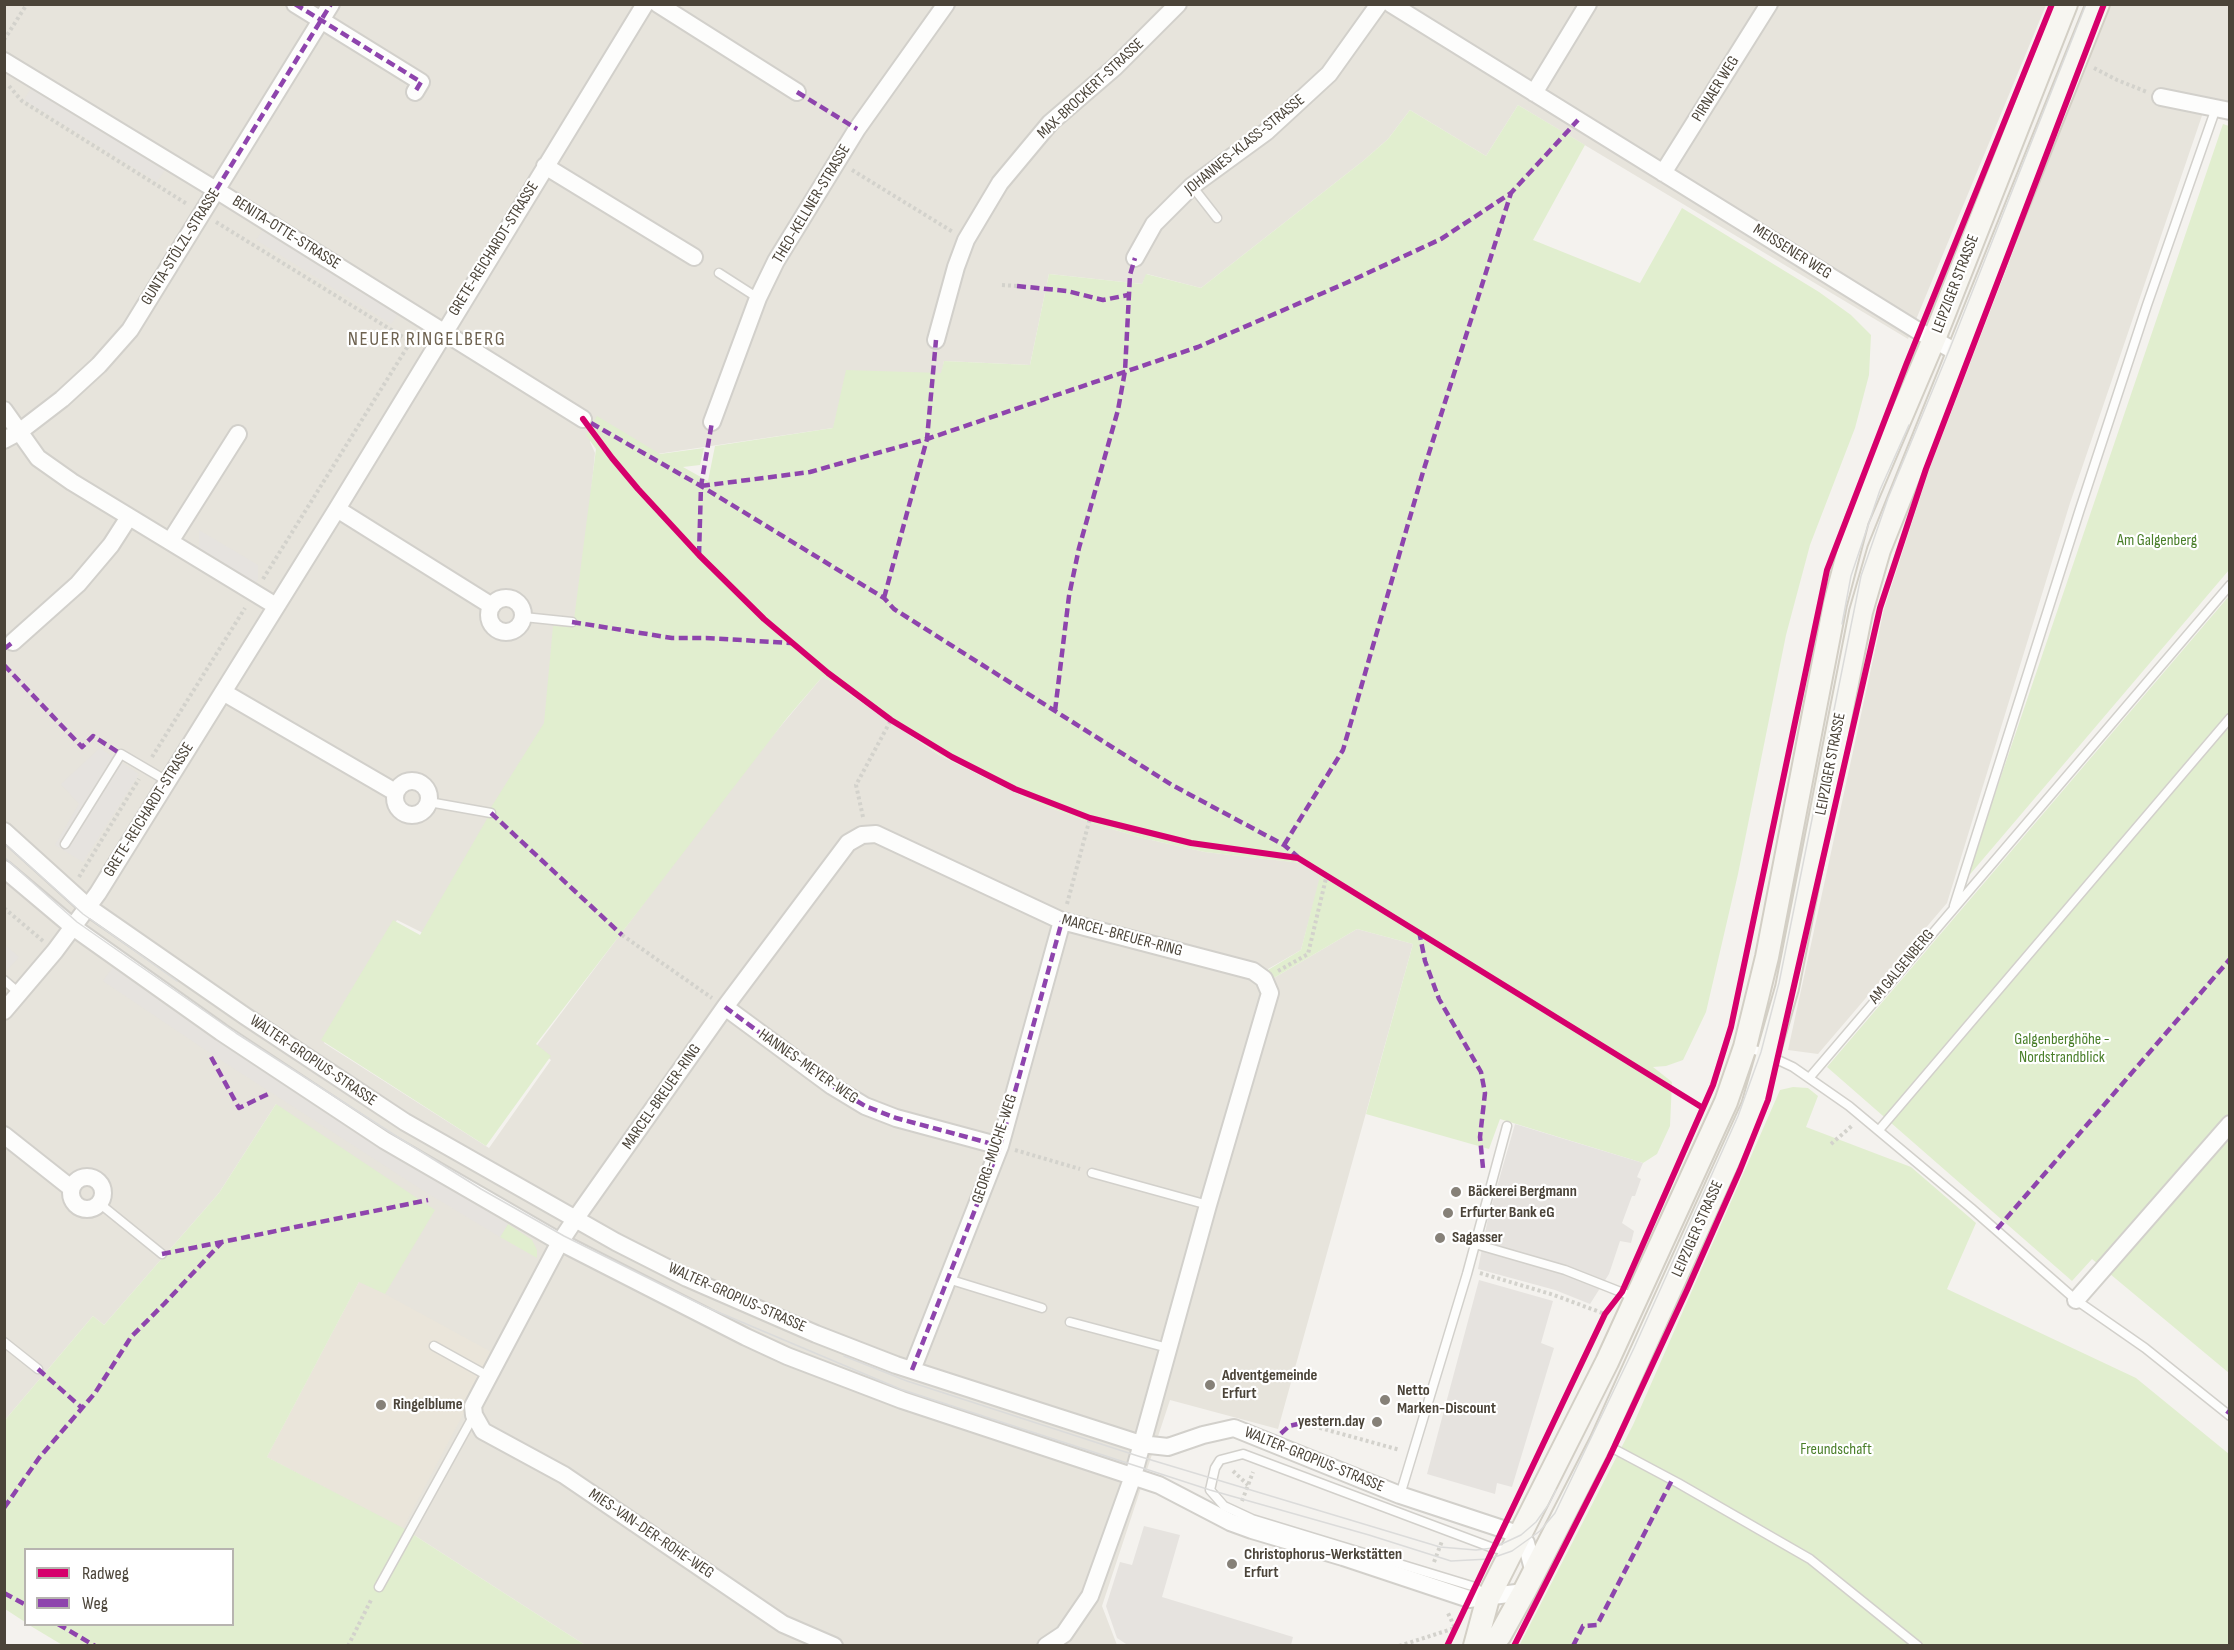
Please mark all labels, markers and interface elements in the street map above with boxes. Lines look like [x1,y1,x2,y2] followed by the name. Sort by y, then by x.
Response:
[1034,35,1148,143] street label: MAX-BROCKERT-STRASSE
[1688,53,1744,125] street label: PIRNAER WEG
[1181,91,1309,199] street label: JOHANNES-KLASS-STRASSE
[769,141,855,267] street label: THEO-KELLNER-STRASSE
[445,178,543,320] street label: GRETE-REICHARDT-STRASSE
[137,185,225,309] street label: GUNTA-STÖLZL-STRASSE
[228,192,344,274] street label: BENITA-OTTE-STRASSE
[1749,220,1835,284] street label: MEISSENER WEG
[1928,232,1984,336] street label: LEIPZIGER STRASSE
[348,328,506,352] district label: NEUER RINGELBERG
[2117,531,2197,551] park label: Am Galgenberg
[1812,711,1850,817] street label: LEIPZIGER STRASSE
[100,739,198,881] street label: GRETE-REICHARDT-STRASSE
[1060,911,1184,961] street label: MARCEL-BREUER-RING
[1865,926,1939,1008] street label: AM GALGENBERG
[246,1011,380,1111] street label: WALTER-GROPIUS-STRASSE
[754,1025,862,1109] street label: HANNES-MEYER-WEG
[2014,1030,2110,1068] park label: Galgenberghöhe - Nordstrandblick
[619,1041,705,1153] street label: MARCEL-BREUER-RING
[968,1092,1022,1206] street label: GEORG-MUCHE-WEG
[1668,1178,1728,1280] street label: LEIPZIGER STRASSE
[1468,1182,1577,1202] place label: Bäckerei Bergmann
[1449,1185,1463,1199] marker: Bäckerei Bergmann
[1460,1203,1555,1223] place label: Erfurter Bank eG
[1441,1206,1455,1220] marker: Erfurter Bank eG
[1452,1228,1503,1248] place label: Sagasser
[1433,1231,1447,1245] marker: Sagasser
[665,1259,809,1337] street label: WALTER-GROPIUS-STRASSE
[1222,1366,1317,1404] place label: Adventgemeinde Erfurt
[1203,1378,1217,1392] marker: Adventgemeinde Erfurt
[1397,1381,1496,1419] place label: Netto Marken-Discount
[1378,1393,1392,1407] marker: Netto Marken-Discount
[393,1395,463,1415] place label: Ringelblume
[374,1398,388,1412] marker: Ringelblume
[1298,1412,1365,1432] place label: yestern.day
[1370,1415,1384,1429] marker: yestern.day
[1241,1423,1387,1497] street label: WALTER-GROPIUS-STRASSE
[1800,1440,1872,1460] park label: Freundschaft
[585,1485,717,1583] street label: MIES-VAN-DER-ROHE-WEG
[1244,1545,1402,1583] place label: Christophorus-Werkstätten Erfurt
[24,1548,234,1626] legend
[1225,1557,1239,1571] marker: Christophorus-Werkstätten Erfurt
[82,1563,129,1584] text: Radweg
[82,1593,108,1614] text: Weg

